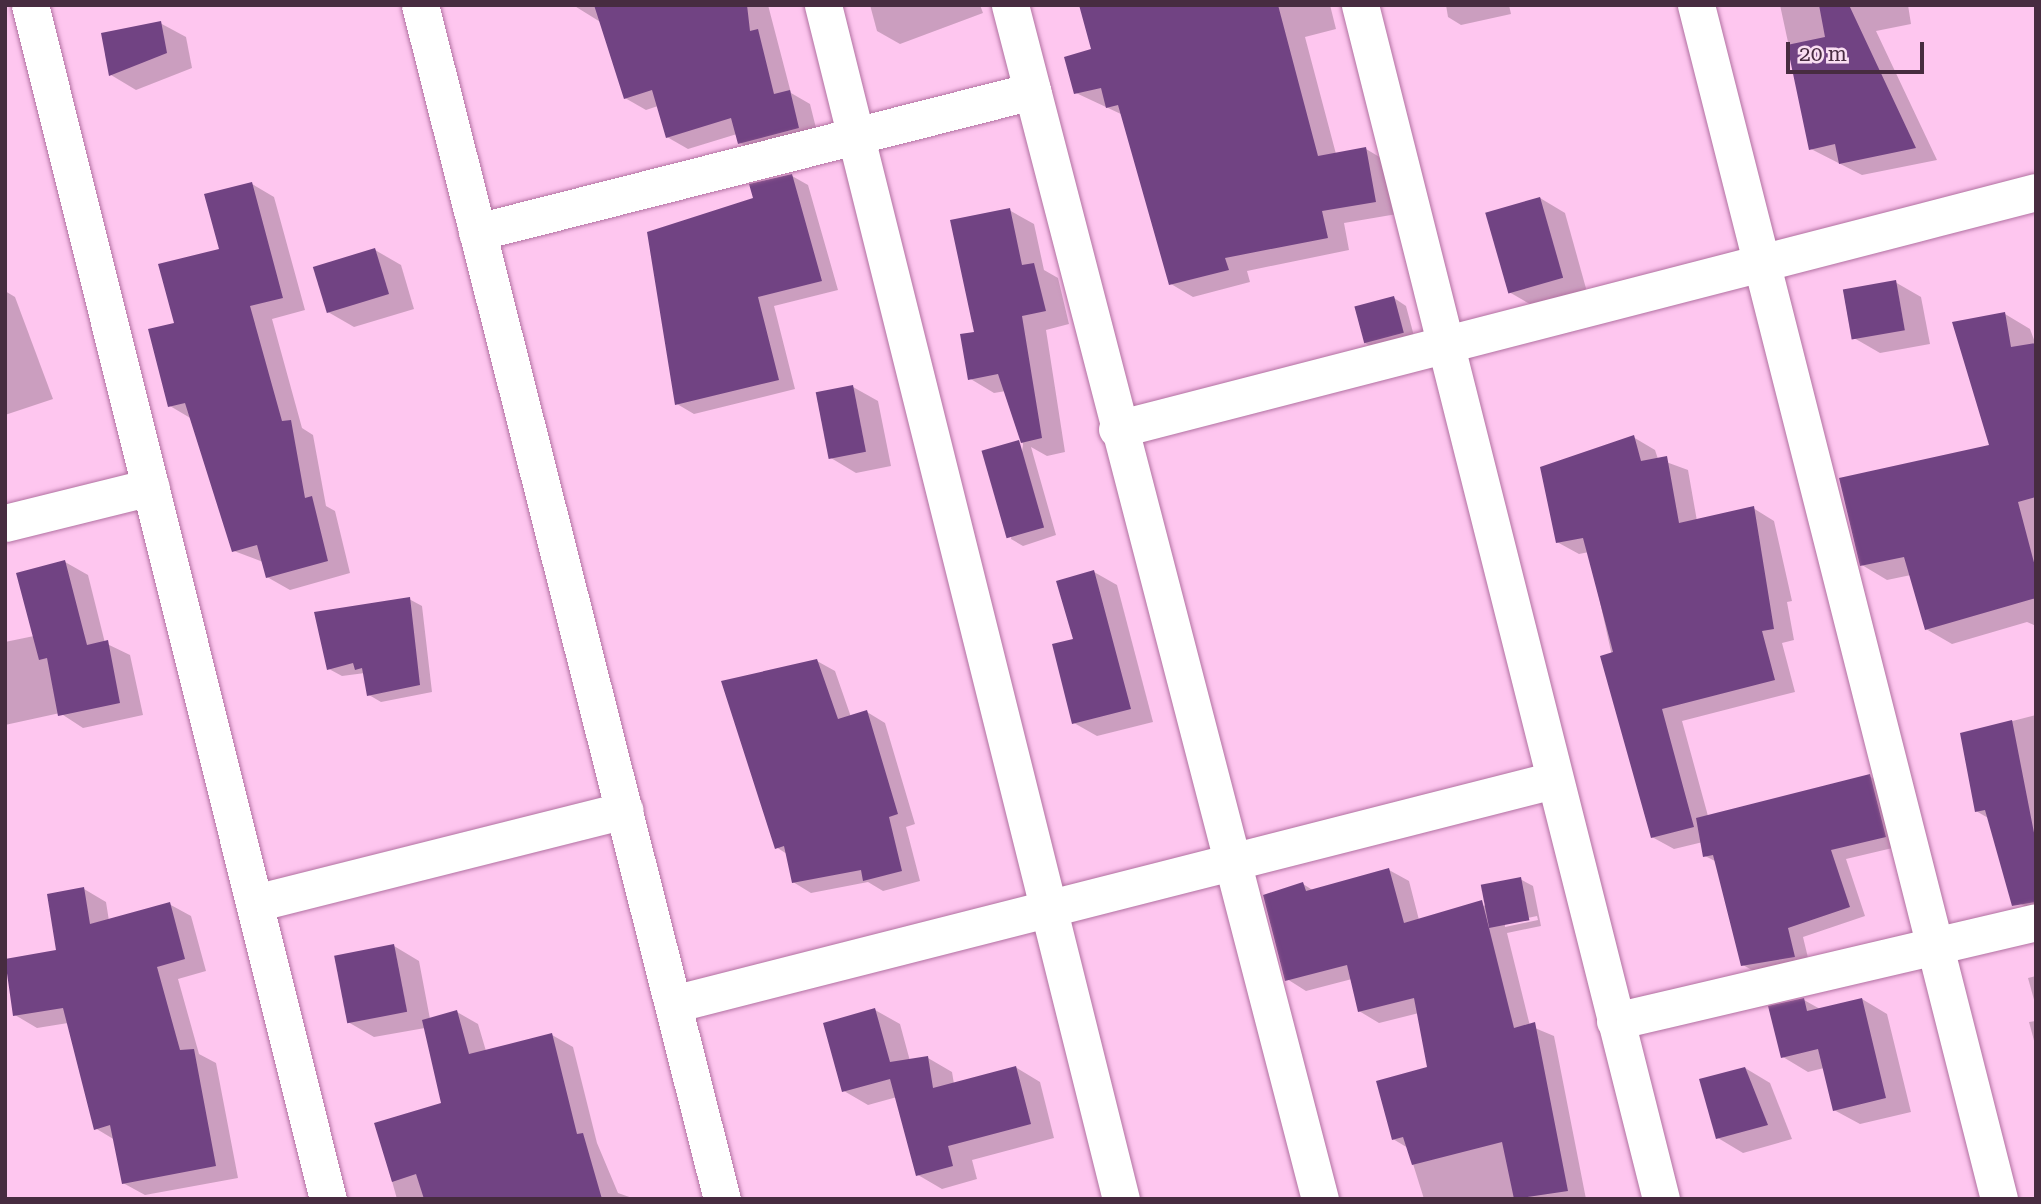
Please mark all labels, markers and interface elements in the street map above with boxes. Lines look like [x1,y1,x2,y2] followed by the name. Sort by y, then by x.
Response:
[1789,28,1927,72] scale bar
[1799,42,1847,66] text: 20 m

